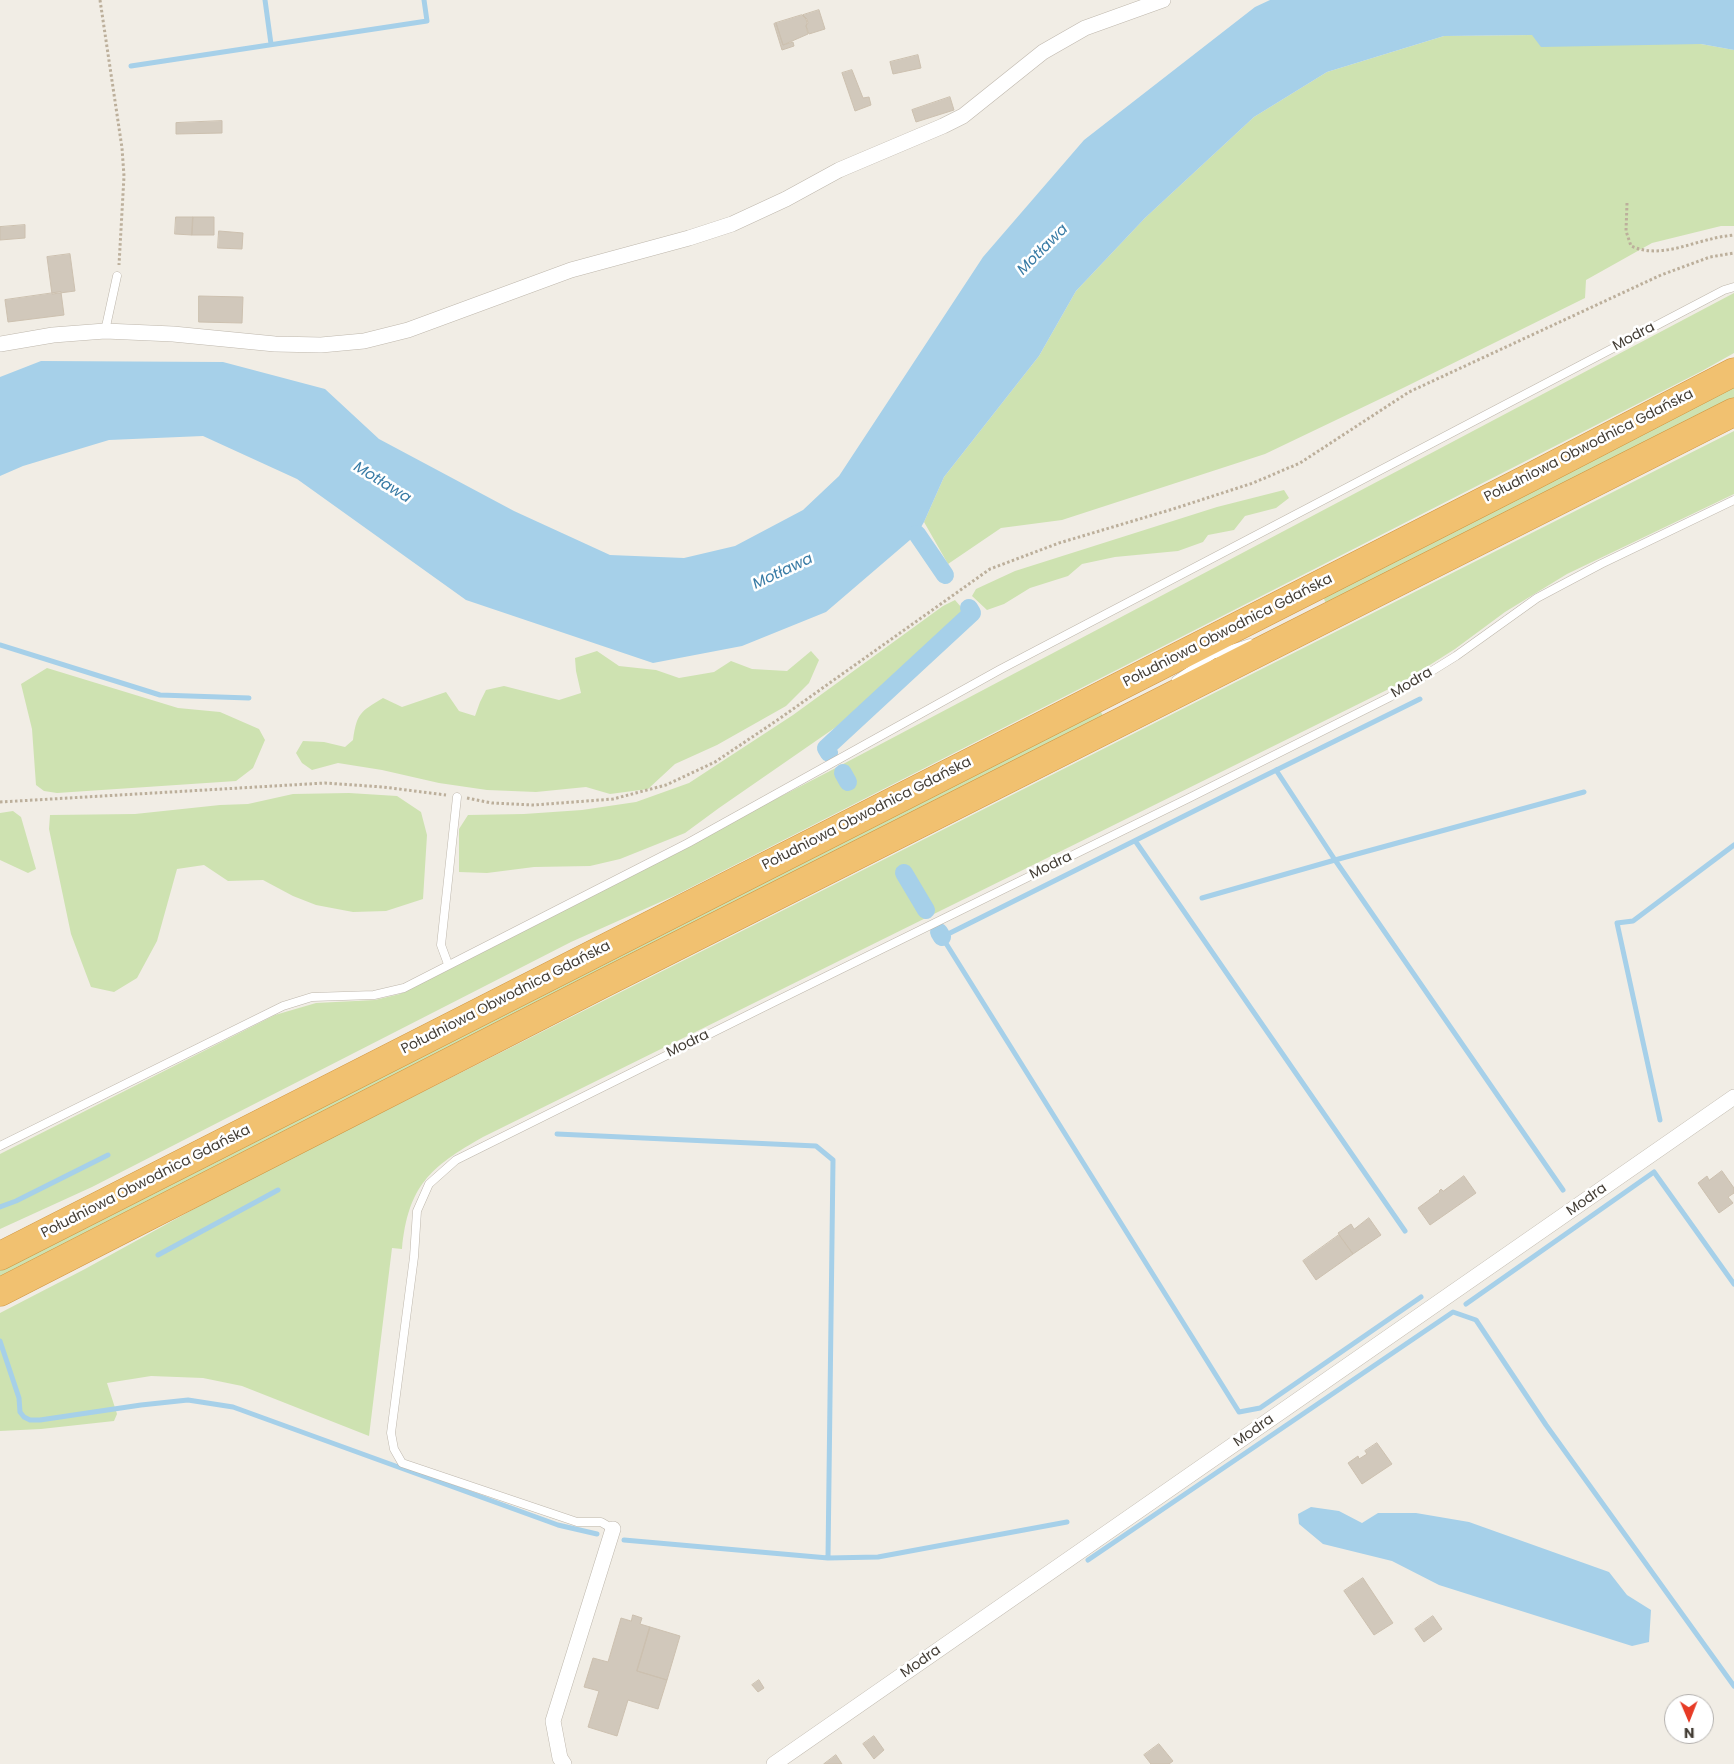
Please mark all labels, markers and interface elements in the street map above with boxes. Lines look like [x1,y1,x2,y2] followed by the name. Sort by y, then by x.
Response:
[1014,221,1072,279] water label: Motława
[1610,319,1658,355] street label: Modra
[1482,386,1696,506] street label: Południowa Obwodnica Gdańska
[350,458,414,508] water label: Motława
[750,550,816,594] water label: Motława
[1121,571,1335,691] street label: Południowa Obwodnica Gdańska
[1388,664,1436,702] street label: Modra
[760,754,974,874] street label: Południowa Obwodnica Gdańska
[1027,849,1075,883] street label: Modra
[399,938,613,1058] street label: Południowa Obwodnica Gdańska
[664,1027,712,1061] street label: Modra
[39,1122,253,1242] street label: Południowa Obwodnica Gdańska
[1564,1180,1610,1220] street label: Modra
[1231,1411,1277,1451] street label: Modra
[898,1642,944,1682] street label: Modra
[1664,1694,1714,1744] north arrow
[1684,1723,1695,1743] text: N

